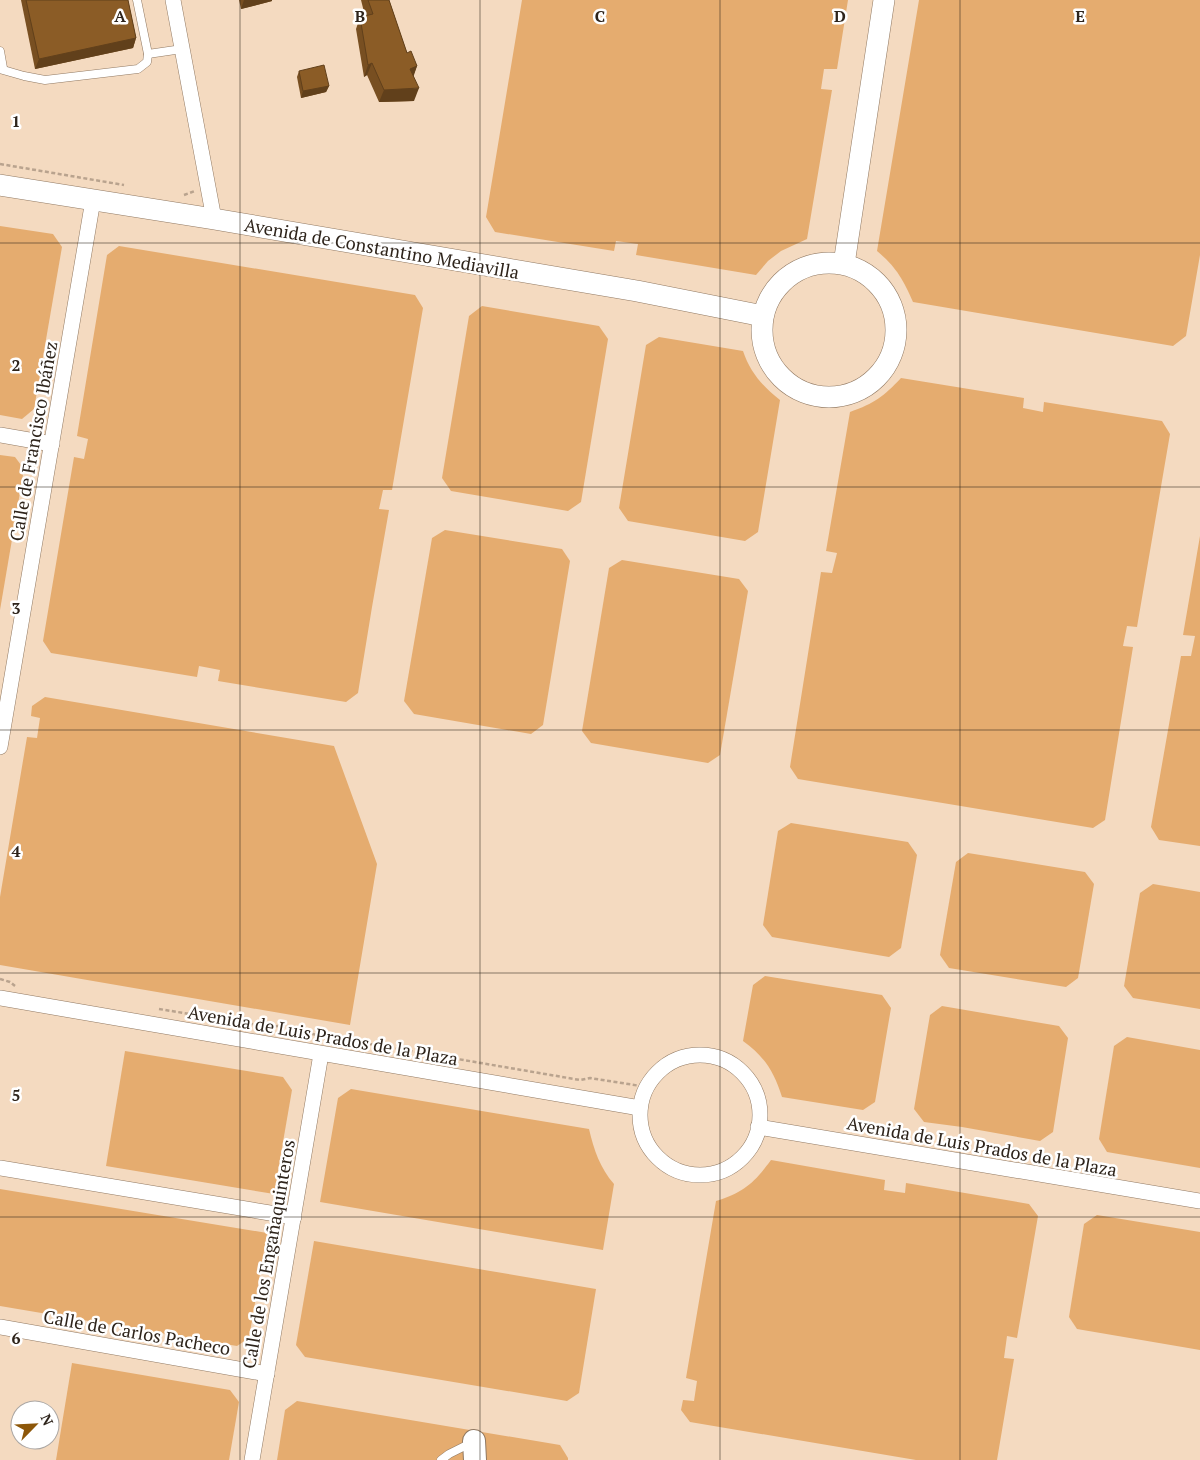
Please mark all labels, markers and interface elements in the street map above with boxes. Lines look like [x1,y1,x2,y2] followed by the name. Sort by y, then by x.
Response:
[114,5,126,27] text: A
[355,5,365,27] text: B
[595,5,605,27] text: C
[834,5,846,27] text: D
[1075,5,1085,27] text: E
[11,110,21,132] text: 1
[243,212,521,284] street label: Avenida de Constantino Mediavilla
[4,339,62,543] street label: Calle de Francisco Ibáñez
[11,354,21,376] text: 2
[11,597,21,619] text: 3
[11,840,21,862] text: 4
[186,999,460,1071] street label: Avenida de Luis Prados de la Plaza
[11,1084,21,1106] text: 5
[845,1110,1119,1182] street label: Avenida de Luis Prados de la Plaza
[236,1138,300,1370] street label: Calle de los Engañaquinteros
[42,1304,232,1360] street label: Calle de Carlos Pacheco
[11,1327,21,1349] text: 6
[10,1400,60,1450] north arrow
[36,1411,58,1429] text: N

